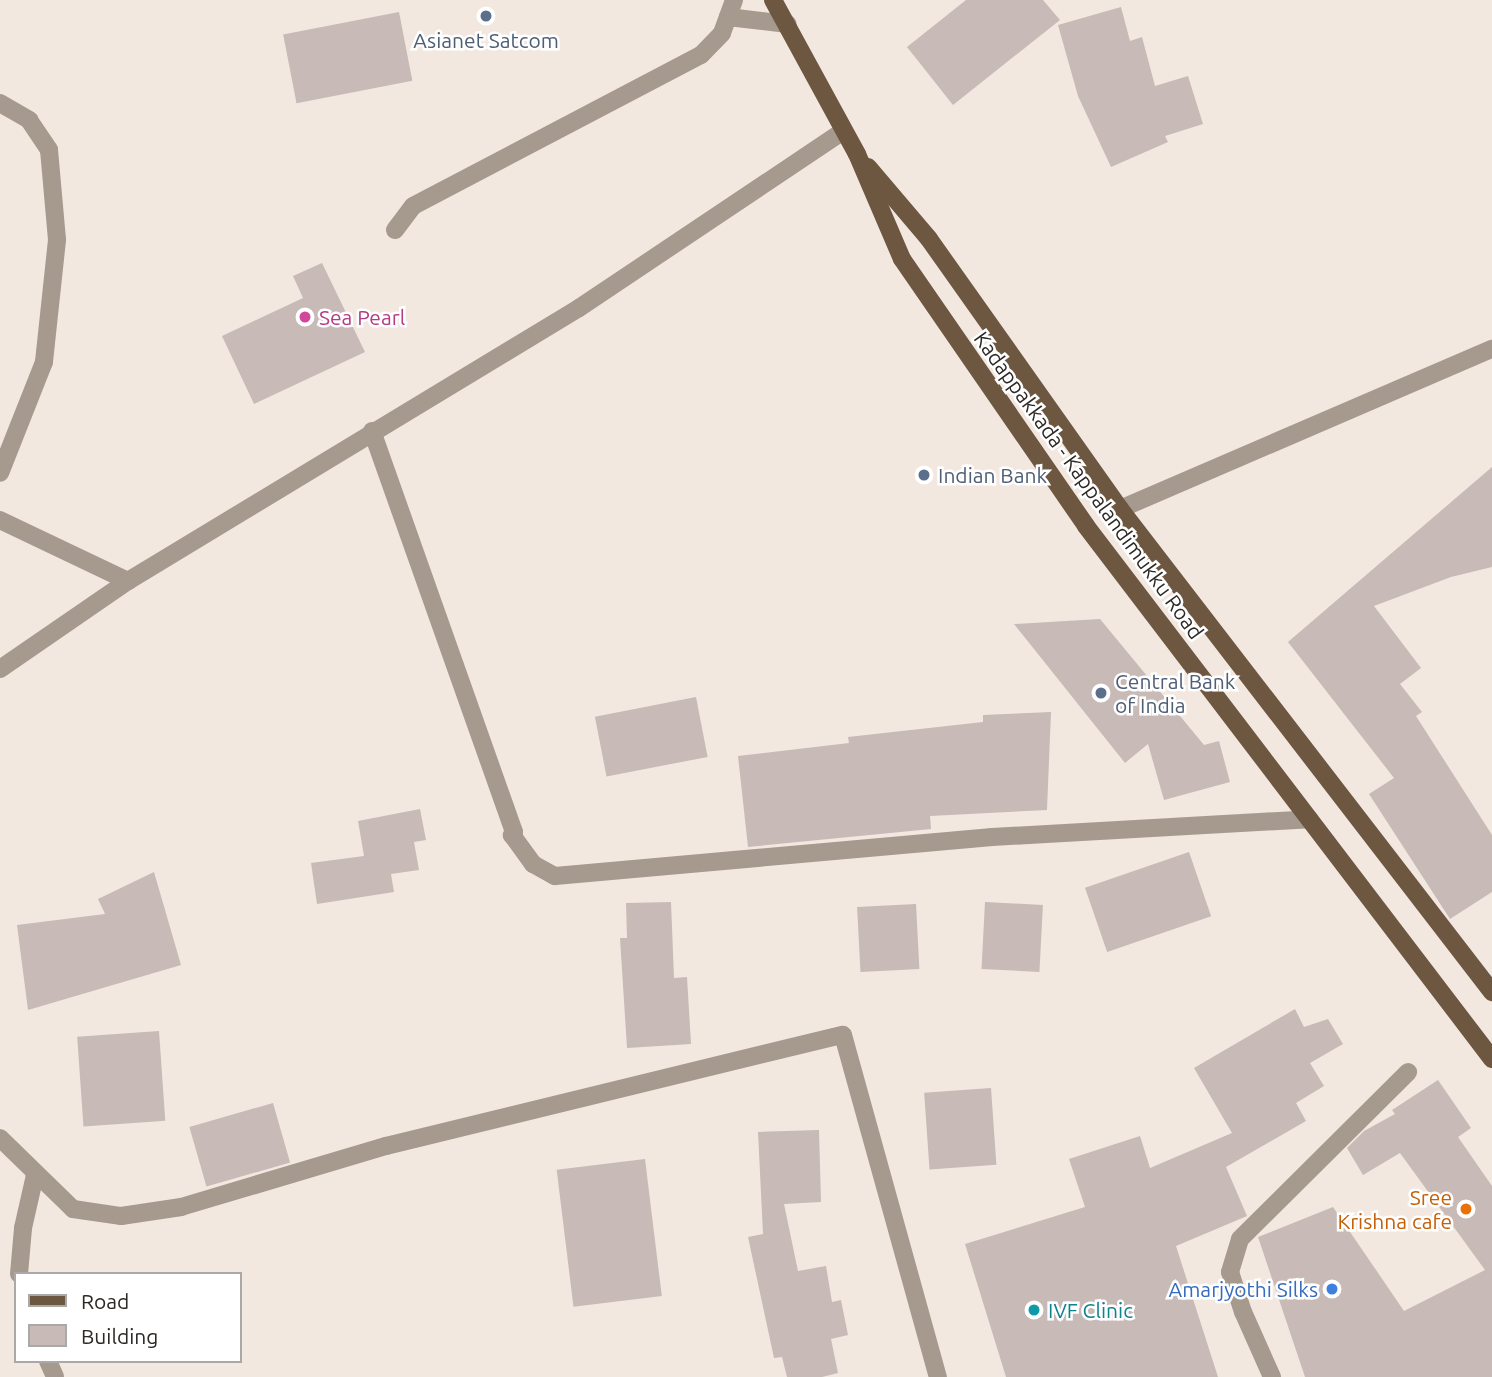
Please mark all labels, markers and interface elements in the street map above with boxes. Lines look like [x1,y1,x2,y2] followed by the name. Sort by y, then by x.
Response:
[478,8,494,24] marker: Asianet Satcom
[413,27,559,53] place label: Asianet Satcom
[319,304,405,330] place label: Sea Pearl
[297,309,313,325] marker: Sea Pearl
[969,326,1209,644] street label: Kadappakkada - Kappalandimukku Road
[938,462,1047,488] place label: Indian Bank
[916,467,932,483] marker: Indian Bank
[1115,668,1235,718] place label: Central Bank of India
[1093,685,1109,701] marker: Central Bank of India
[1337,1184,1452,1234] place label: Sree Krishna cafe
[1458,1201,1474,1217] marker: Sree Krishna cafe
[14,1272,242,1363] legend
[1169,1276,1318,1302] place label: Amarjyothi Silks
[1324,1281,1340,1297] marker: Amarjyothi Silks
[81,1289,129,1313] text: Road
[1048,1297,1133,1323] place label: IVF Clinic
[1026,1302,1042,1318] marker: IVF Clinic
[81,1324,158,1348] text: Building

